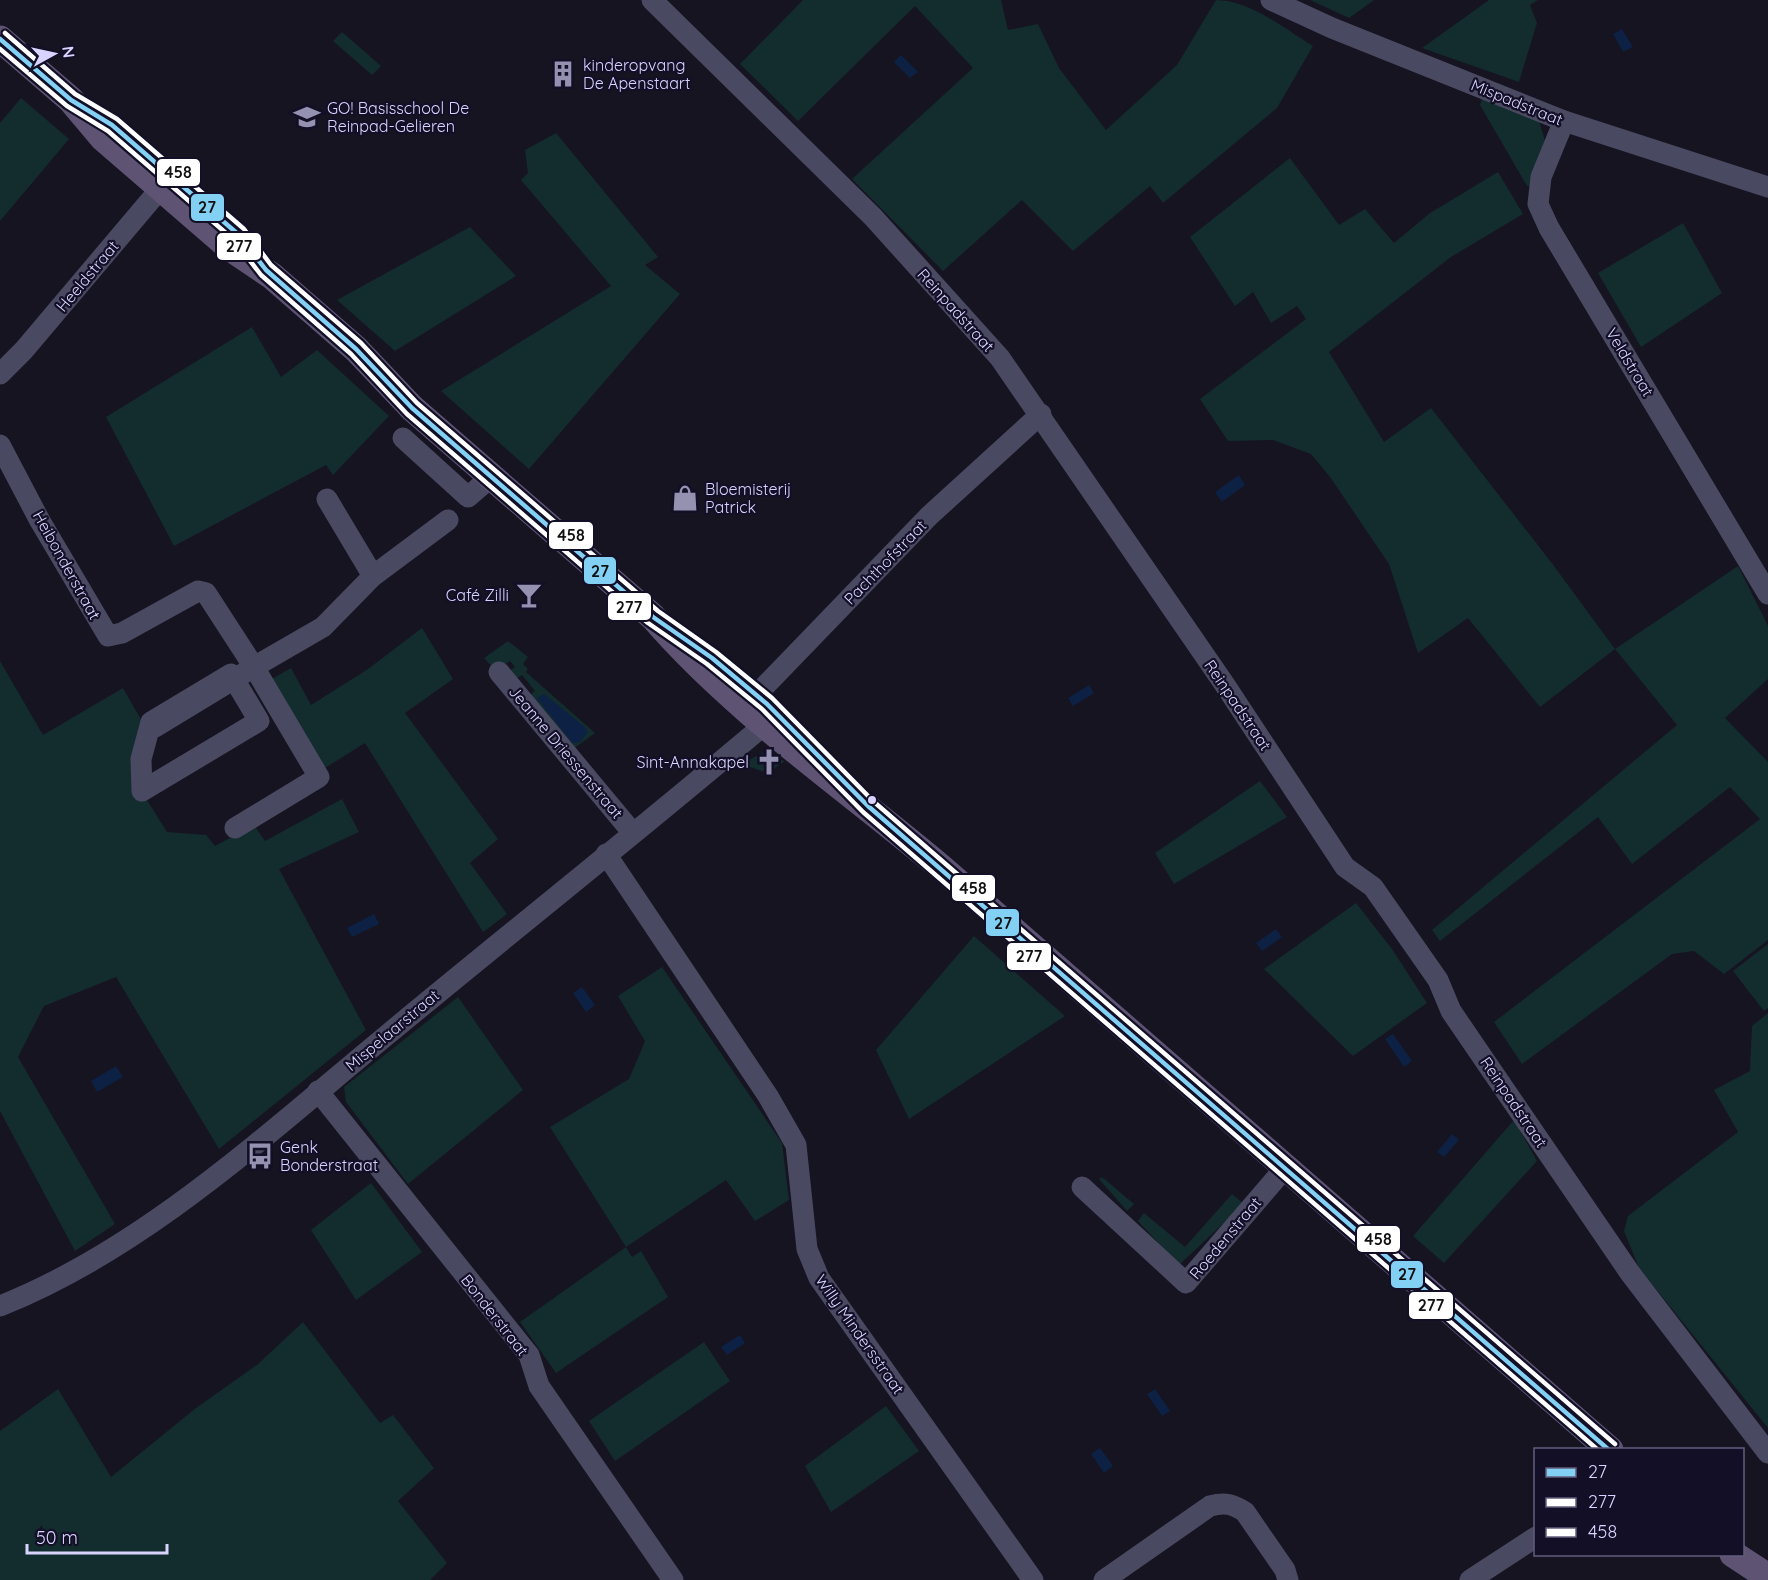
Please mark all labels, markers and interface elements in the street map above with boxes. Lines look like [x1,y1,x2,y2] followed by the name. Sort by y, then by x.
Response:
[24,24,84,84] north arrow
[58,45,80,59] text: N
[583,55,690,93] place label: kinderopvang De Apenstaart
[548,59,578,89] building icon: kinderopvang De Apenstaart
[1468,75,1566,129] street label: Mispadstraat
[327,98,469,136] place label: GO! Basisschool De Reinpad-Gelieren
[292,102,322,132] school or university icon: GO! Basisschool De Reinpad-Gelieren
[156,158,201,187] line badge: 458
[164,162,192,182] text: 458
[190,193,225,222] line badge: 27
[198,197,216,217] text: 27
[216,232,262,261] line badge: 277
[51,236,123,316] street label: Heeldstraat
[226,236,253,256] text: 277
[913,264,999,356] street label: Reinpadstraat
[1602,324,1658,400] street label: Veldstraat
[705,479,791,517] place label: Bloemisterij Patrick
[670,483,700,513] shop icon: Bloemisterij Patrick
[29,507,105,623] street label: Heibonderstraat
[839,515,931,609] street label: Pachthofstraat
[548,521,594,550] line badge: 458
[557,525,585,545] text: 458
[583,556,617,585] line badge: 27
[591,561,609,581] text: 27
[514,580,544,610] bar icon: Café Zilli
[446,585,509,605] place label: Café Zilli
[607,592,652,621] line badge: 277
[616,597,643,617] text: 277
[1200,656,1276,754] street label: Reinpadstraat
[505,682,627,822] street label: Jeanne Driessenstraat
[754,747,784,777] church icon: Sint-Annakapel
[637,752,749,772] place label: Sint-Annakapel
[866,794,878,806] unlabelled marker
[951,874,996,902] line badge: 458
[959,878,987,898] text: 458
[985,908,1020,937] line badge: 27
[994,913,1012,933] text: 27
[1006,942,1052,971] line badge: 277
[1016,946,1043,966] text: 277
[341,985,443,1075] street label: Mispelaarstraat
[1476,1053,1552,1151] street label: Reinpadstraat
[280,1137,378,1175] place label: Genk Bonderstraat
[245,1141,275,1171] bus stop icon: Genk Bonderstraat
[1185,1193,1265,1283] street label: Roedenstraat
[1356,1225,1401,1253] line badge: 458
[1364,1229,1392,1249] text: 458
[1390,1260,1424,1289] line badge: 27
[1398,1264,1416,1284] text: 27
[457,1270,533,1360] street label: Bonderstraat
[811,1270,909,1398] street label: Willy Mindersstraat
[1408,1291,1454,1320] line badge: 277
[1418,1295,1445,1315] text: 277
[1534,1448,1744,1556] legend
[1588,1460,1607,1483] text: 27
[1588,1490,1616,1513] text: 277
[27,1517,166,1555] scale bar
[1588,1520,1617,1543] text: 458
[36,1526,78,1549] text: 50 m

